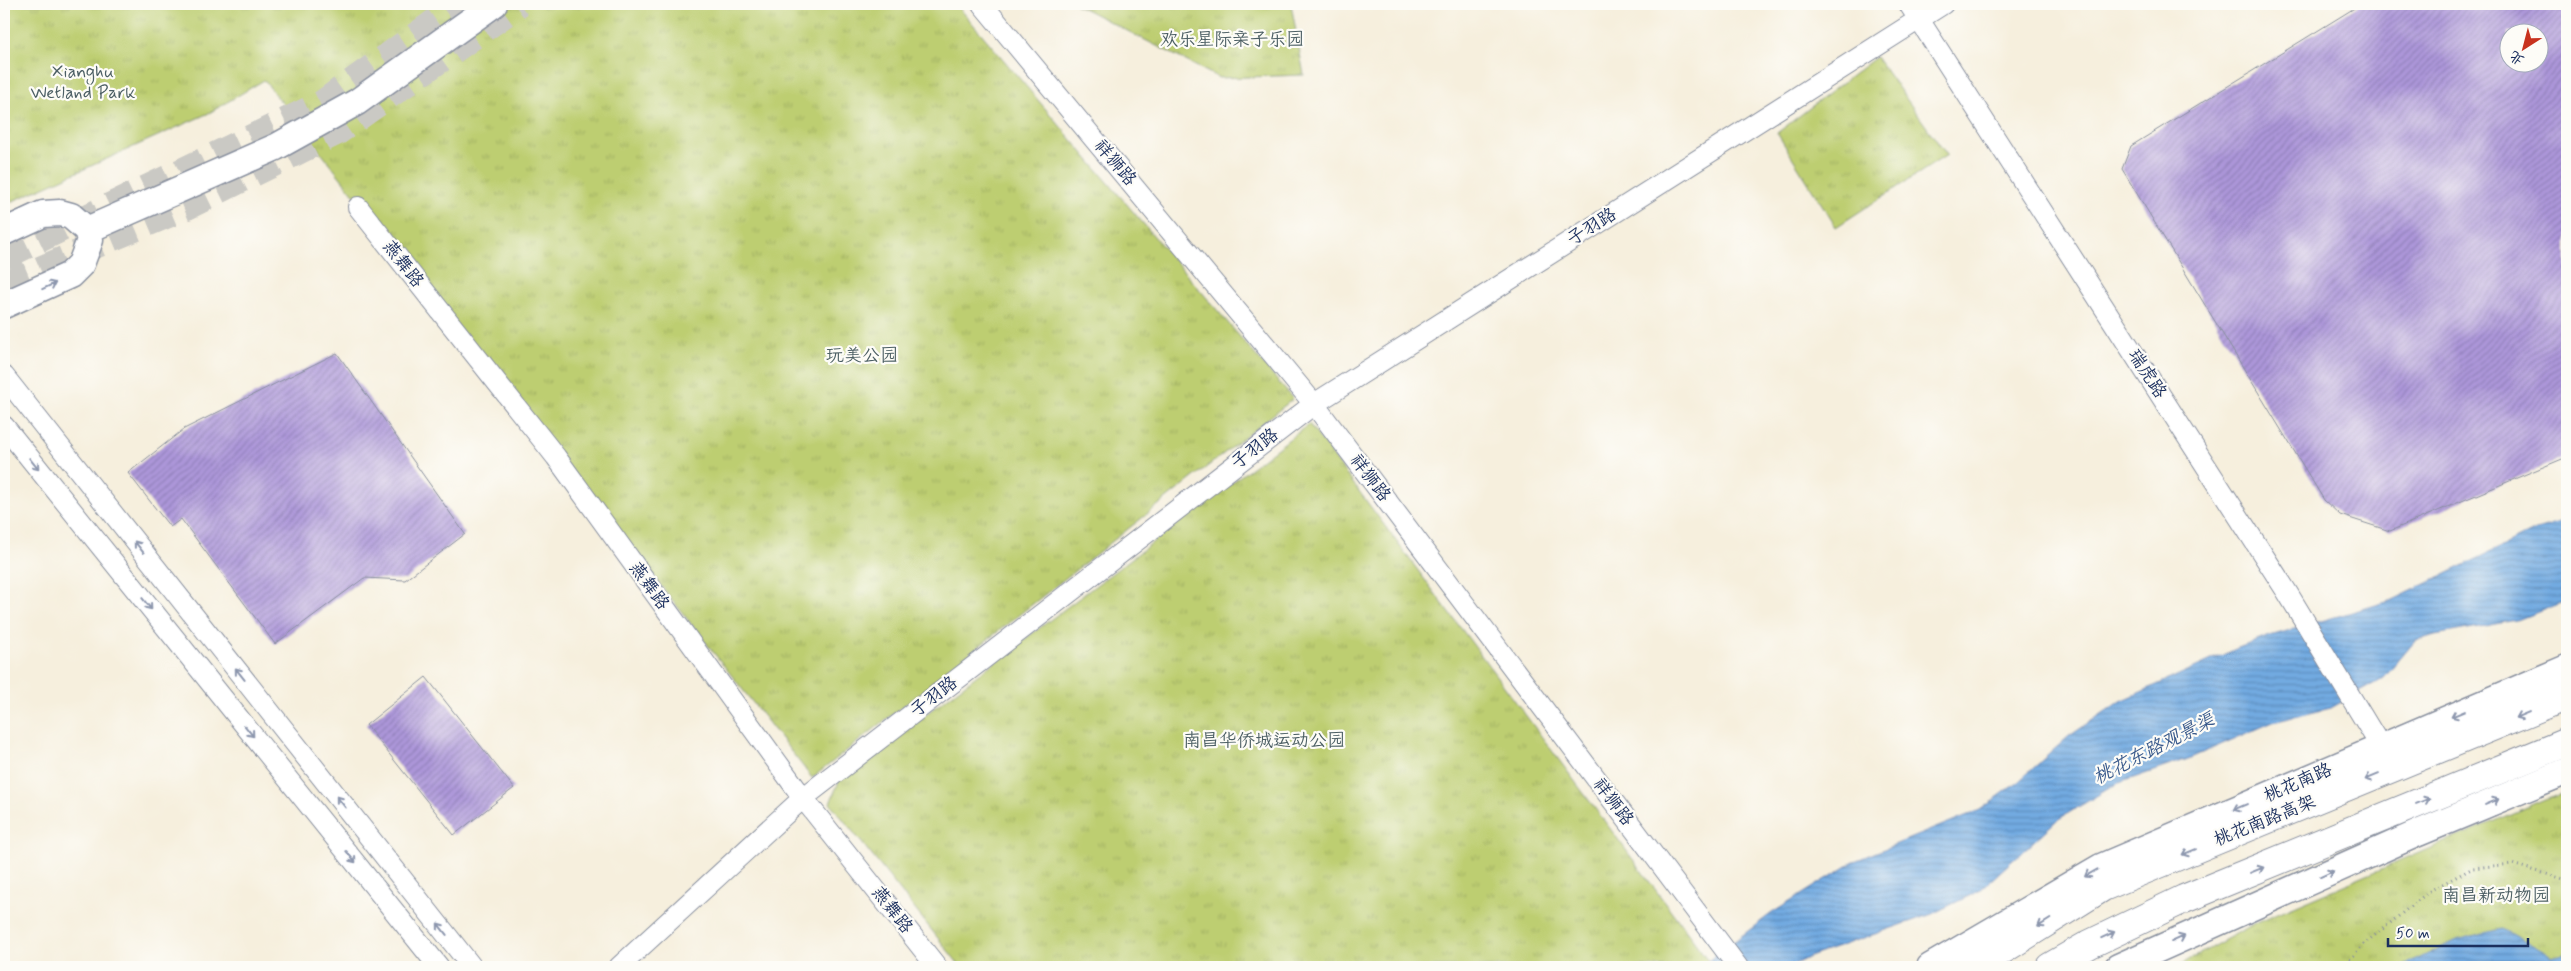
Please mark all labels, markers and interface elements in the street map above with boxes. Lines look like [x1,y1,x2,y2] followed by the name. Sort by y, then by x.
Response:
[2498,22,2548,72] north arrow
[1160,28,1304,52] park label: 欢乐星际亲子乐园
[2506,46,2528,69] text: 北
[30,60,136,105] park label: Xianghu Wetland Park
[1088,135,1142,191] street label: 祥狮路
[1563,203,1621,251] street label: 子羽路
[377,235,429,293] street label: 燕舞路
[41,281,56,290] one-way arrow
[826,344,898,368] park label: 玩美公园
[2122,345,2172,403] street label: 瑞虎路
[1226,423,1284,475] street label: 子羽路
[1344,449,1396,507] street label: 祥狮路
[29,457,40,470] one-way arrow
[134,541,145,554] one-way arrow
[623,557,675,615] street label: 燕舞路
[142,597,152,611] one-way arrow
[235,668,246,681] one-way arrow
[905,671,963,723] street label: 子羽路
[2089,707,2221,790] water label: 桃花东路观景渠
[2451,710,2466,720] one-way arrow
[2515,710,2530,720] one-way arrow
[243,724,254,737] one-way arrow
[1183,729,1345,753] park label: 南昌华侨城运动公园
[2260,758,2336,808] street label: 桃花南路
[1587,773,1639,831] street label: 祥狮路
[2365,773,2380,783] one-way arrow
[2210,790,2320,852] street label: 桃花南路高架
[336,796,347,809] one-way arrow
[2415,796,2430,805] one-way arrow
[2484,797,2499,807] one-way arrow
[2232,804,2247,813] one-way arrow
[2182,848,2197,857] one-way arrow
[345,851,356,864] one-way arrow
[2249,864,2264,874] one-way arrow
[2084,868,2098,878] one-way arrow
[2319,868,2334,878] one-way arrow
[866,881,918,939] street label: 燕舞路
[2442,884,2550,908] park label: 南昌新动物园
[2388,916,2528,948] scale bar
[2038,919,2052,929] one-way arrow
[437,923,448,936] one-way arrow
[2396,924,2430,944] text: 50 m
[2100,930,2115,939] one-way arrow
[2170,934,2185,944] one-way arrow

